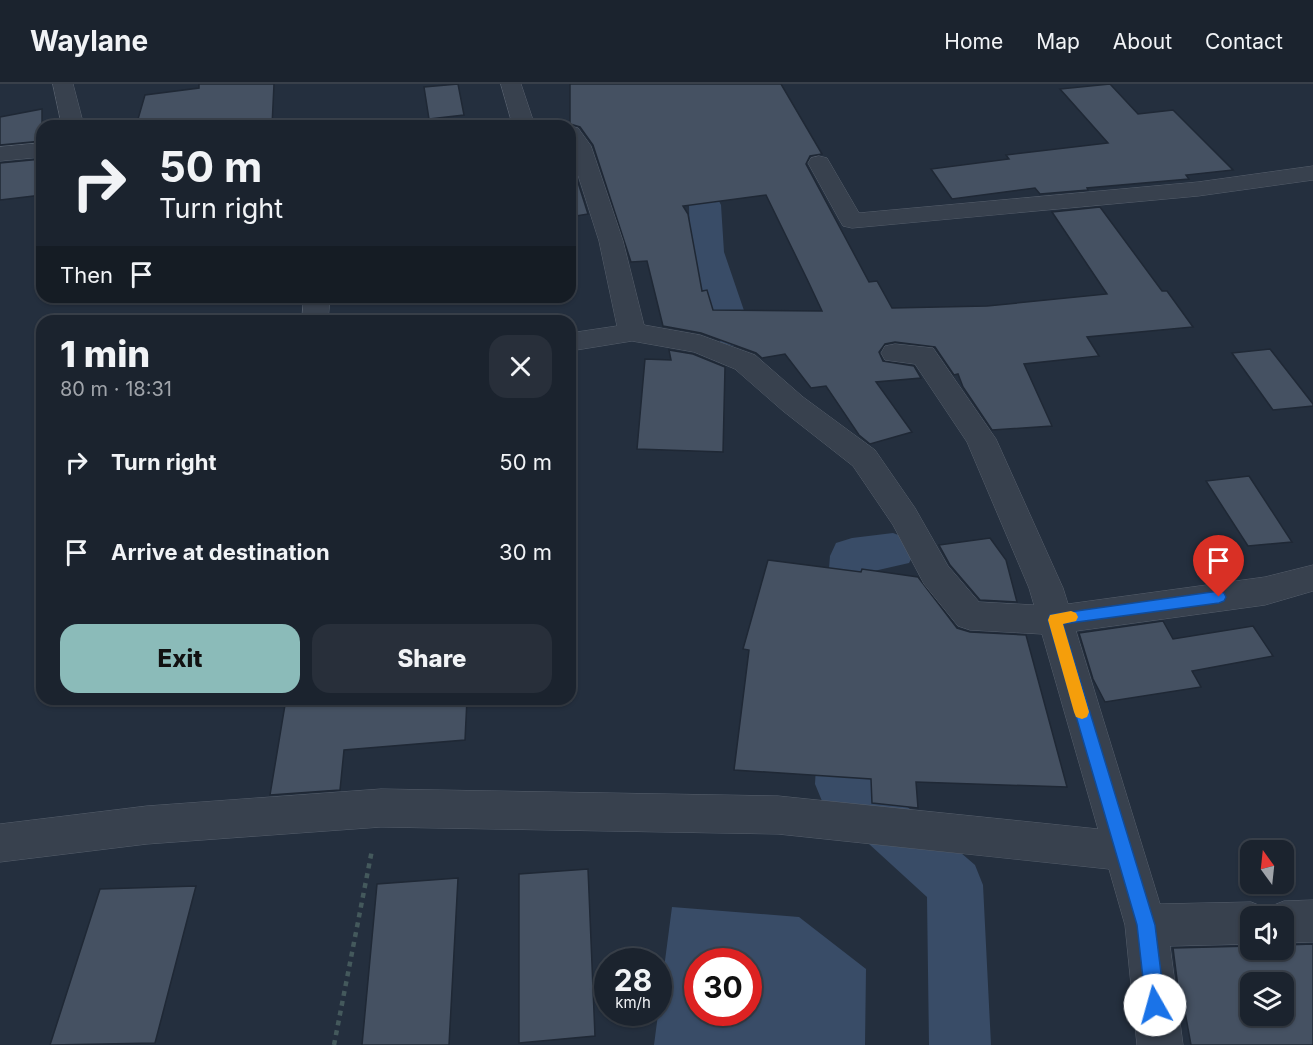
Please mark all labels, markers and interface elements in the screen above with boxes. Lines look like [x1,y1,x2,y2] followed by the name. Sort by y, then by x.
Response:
[30,24,148,58] text: Waylane
[944,29,1003,54] text: Home
[1036,29,1080,54] text: Map
[1113,29,1172,54] text: About
[1205,29,1283,54] text: Contact
[159,141,262,192] text: 50 m
[60,144,138,222] icon: right
[159,192,283,225] text: Turn right
[125,258,158,291] icon: arrive
[60,262,113,288] text: Then
[60,332,150,376] text: 1 min
[489,335,552,398] button: close
[60,377,172,401] text: 80 m · 18:31
[60,446,93,479] icon: right
[111,449,217,475] text: Turn right
[499,449,552,475] text: 50 m
[1193,535,1244,597] pin
[60,536,93,569] icon: arrive
[111,539,330,565] text: Arrive at destination
[499,539,552,565] text: 30 m
[1202,544,1235,577] icon: arrive
[60,624,300,693] button: Exit
[312,624,552,693] button: Share
[1240,840,1294,894] north arrow
[1240,840,1294,1026] map controls
[1240,906,1294,960] button: sound
[684,948,762,1026] speed limit sign: 30
[614,962,652,998] text: 28
[1240,972,1294,1026] button: layers
[1123,973,1187,1037] position arrow
[615,993,651,1012] text: km/h

